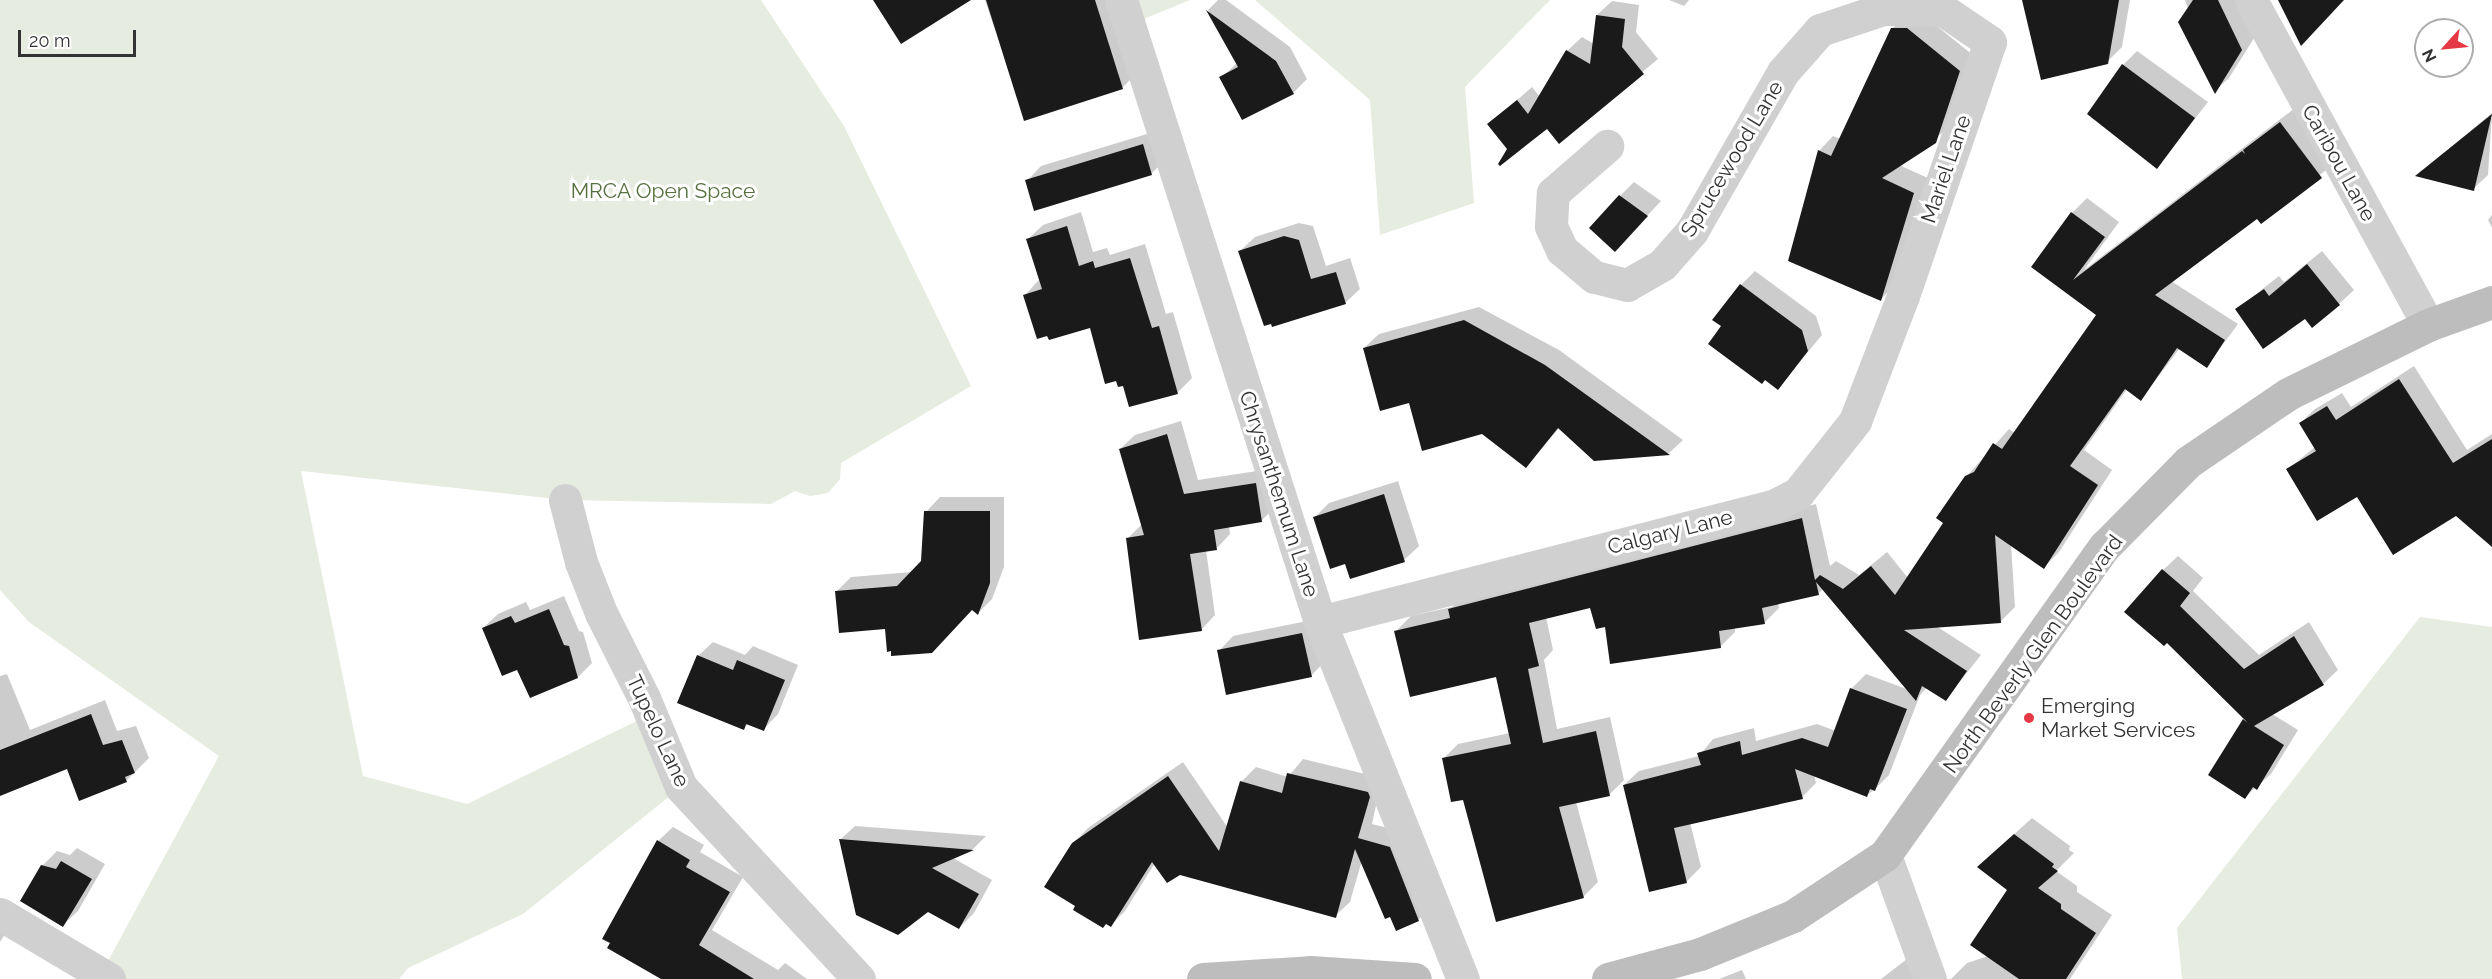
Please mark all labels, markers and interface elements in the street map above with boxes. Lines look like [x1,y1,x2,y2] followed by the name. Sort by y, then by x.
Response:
[21,18,140,56] scale bar
[2414,18,2474,78] north arrow
[29,30,71,51] text: 20 m
[2418,46,2441,65] text: N
[1676,76,1788,242] street label: Sprucewood Lane
[2297,100,2381,226] street label: Caribou Lane
[1916,111,1976,227] street label: Mariel Lane
[570,178,756,204] park label: MRCA Open Space
[1234,388,1324,600] street label: Chrysanthemum Lane
[1605,504,1735,560] street label: Calgary Lane
[1938,530,2128,778] street label: North Beverly Glen Boulevard
[621,671,695,791] street label: Tupelo Lane
[2041,693,2195,743] place label: Emerging Market Services
[2022,711,2036,725] marker: Emerging Market Services

